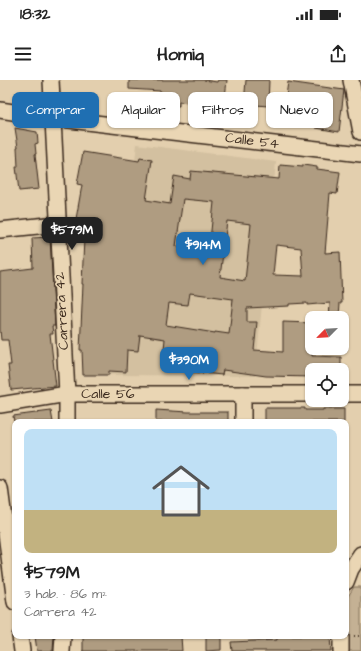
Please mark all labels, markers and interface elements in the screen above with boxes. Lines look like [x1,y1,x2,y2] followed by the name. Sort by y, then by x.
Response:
[20,4,50,25] text: 18:32
[157,42,204,67] text: Homiq
[12,43,34,65] icon: menu
[327,43,349,65] icon: share
[12,92,99,128] chip: Comprar
[107,92,180,128] chip: Alquilar
[188,92,258,128] chip: Filtros
[266,92,333,128] chip: Nuevo
[224,128,281,154] street label: Calle 54
[44,217,100,251] pin: $579M
[51,221,93,239] text: $579M
[175,232,231,266] pin: $914M
[185,236,221,254] text: $914M
[50,271,74,351] street label: Carrera 42
[305,311,349,355] north arrow
[305,311,349,407] map controls
[161,347,217,381] pin: $390M
[169,351,209,369] text: $390M
[305,363,349,407] button: locate
[81,384,135,404] street label: Calle 56
[145,455,217,527] icon: home
[24,561,80,585] text: $579M
[24,585,107,603] text: 3 hab. · 86 m²
[24,603,96,621] text: Carrera 42

